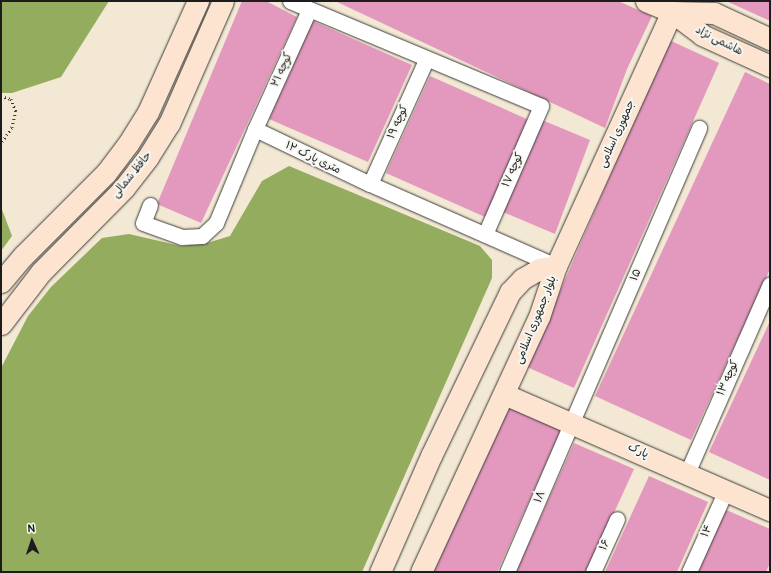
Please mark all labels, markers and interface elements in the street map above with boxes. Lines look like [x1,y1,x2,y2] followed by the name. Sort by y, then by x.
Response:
[693,23,745,59] street label: هاشمی نژاد
[269,51,295,89] street label: کوچه ۲۱
[596,98,638,170] street label: جمهوری اسلامی
[385,103,411,141] street label: کوچه ۱۹
[283,139,343,177] street label: ۱۲ متری پارک
[109,149,155,201] street label: حافظ شمالی
[500,151,526,189] street label: کوچه ۱۷
[628,267,644,283] street label: ۱۵
[512,274,560,366] street label: بلوار جمهوری اسلامی
[714,358,742,398] street label: کوچه ۱۳
[626,441,650,461] street label: پارک
[532,489,548,505] street label: ۱۸
[12,521,52,561] north arrow
[27,522,35,535] text: N
[698,523,716,539] street label: ۱۴
[597,537,613,553] street label: ۱۶

